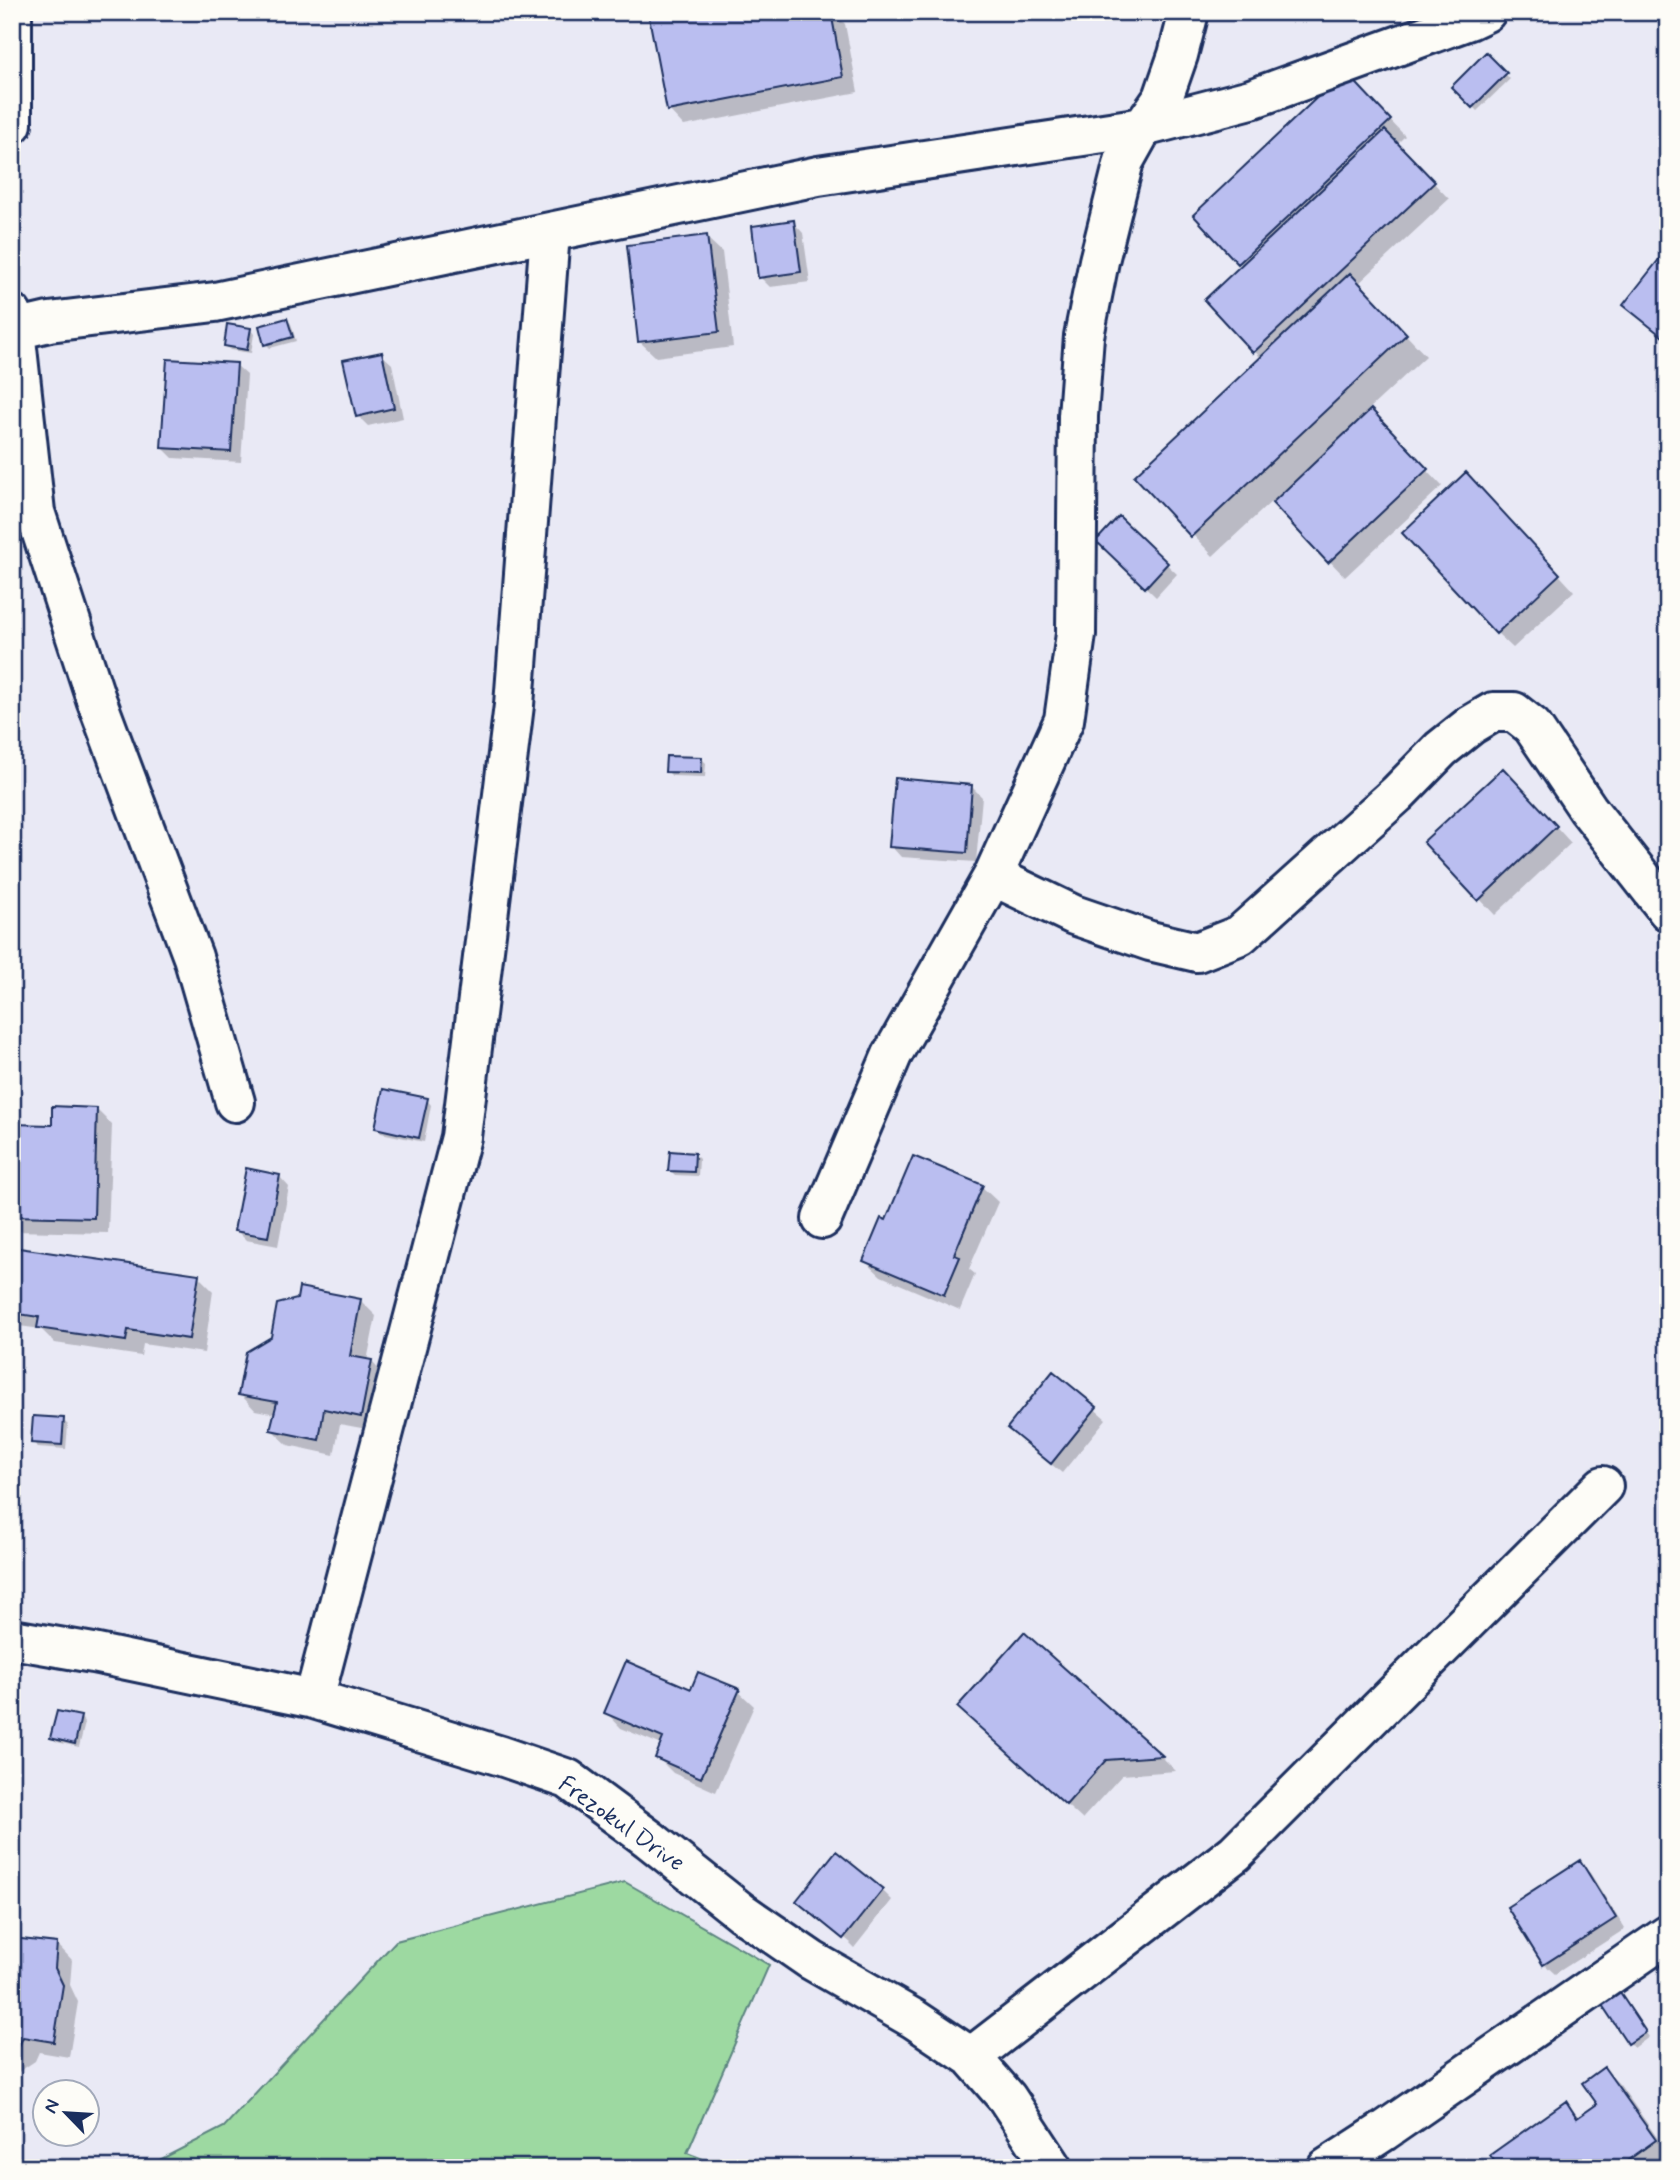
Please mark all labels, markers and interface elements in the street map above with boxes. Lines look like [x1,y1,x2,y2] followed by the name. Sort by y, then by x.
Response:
[552,1769,690,1879] street label: Frezokul Drive
[32,2078,102,2148] north arrow
[38,2095,66,2117] text: N

